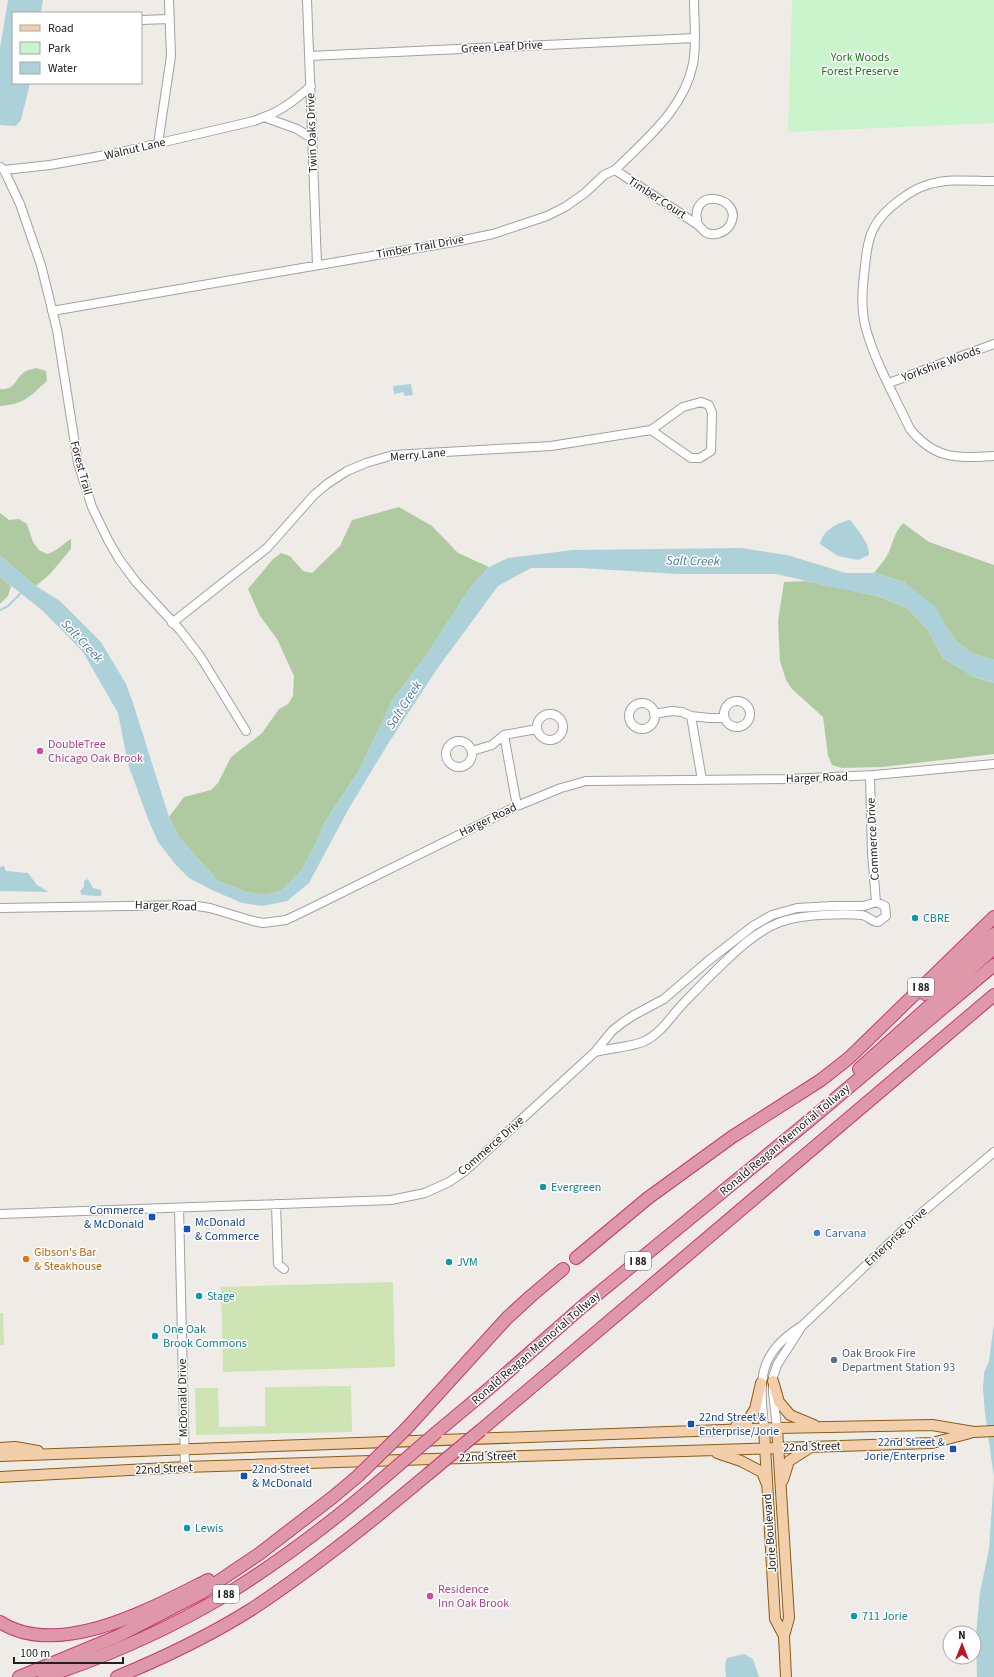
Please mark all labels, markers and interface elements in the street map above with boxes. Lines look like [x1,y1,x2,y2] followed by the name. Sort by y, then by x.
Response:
[12,12,142,84] legend
[48,20,74,37] text: Road
[461,36,543,58] street label: Green Leaf Drive
[48,40,70,57] text: Park
[821,49,899,80] park label: York Woods Forest Preserve
[48,60,78,77] text: Water
[302,93,322,173] street label: Twin Oaks Drive
[103,134,167,164] street label: Walnut Lane
[624,173,690,223] street label: Timber Court
[375,231,465,263] street label: Timber Trail Drive
[898,342,983,387] street label: Yorkshire Woods
[66,439,96,497] street label: Forest Trail
[390,444,447,466] street label: Merry Lane
[666,552,721,570] water label: Salt Creek
[57,615,108,667] water label: Salt Creek
[382,677,427,732] water label: Salt Creek
[48,736,143,767] place label: DoubleTree Chicago Oak Brook
[35,746,45,756] marker: DoubleTree Chicago Oak Brook
[786,768,848,788] street label: Harger Road
[862,797,884,881] street label: Commerce Drive
[456,799,520,841] street label: Harger Road
[135,896,197,916] street label: Harger Road
[923,910,950,927] place label: CBRE
[910,913,920,923] marker: CBRE
[908,978,934,996] road number: I 88
[716,1080,854,1200] street label: Ronald Reagan Memorial Tollway
[454,1112,528,1180] street label: Commerce Drive
[551,1179,601,1196] place label: Evergreen
[538,1182,548,1192] marker: Evergreen
[84,1202,144,1233] place label: Commerce & McDonald
[861,1203,931,1271] street label: Enterprise Drive
[147,1212,157,1222] marker: Commerce & McDonald
[195,1214,259,1245] place label: McDonald & Commerce
[182,1224,192,1234] marker: McDonald & Commerce
[825,1225,866,1242] place label: Carvana
[812,1228,822,1238] marker: Carvana
[34,1244,102,1275] place label: Gibson's Bar & Steakhouse
[625,1252,651,1270] road number: I 88
[21,1254,31,1264] marker: Gibson's Bar & Steakhouse
[457,1254,478,1271] place label: JVM
[444,1257,454,1267] marker: JVM
[468,1287,604,1409] street label: Ronald Reagan Memorial Tollway
[207,1288,235,1305] place label: Stage
[194,1291,204,1301] marker: Stage
[163,1321,247,1352] place label: One Oak Brook Commons
[150,1331,160,1341] marker: One Oak Brook Commons
[842,1345,955,1376] place label: Oak Brook Fire Department Station 93
[829,1355,839,1365] marker: Oak Brook Fire Department Station 93
[174,1358,192,1438] street label: McDonald Drive
[699,1409,779,1440] place label: 22nd Street & Enterprise/Jorie
[686,1419,696,1429] marker: 22nd Street & Enterprise/Jorie
[864,1434,946,1465] place label: 22nd Street & Jorie/Enterprise
[783,1437,841,1457] street label: 22nd Street
[948,1444,958,1454] marker: 22nd Street & Jorie/Enterprise
[459,1447,517,1467] street label: 22nd Street
[135,1459,193,1479] street label: 22nd Street
[252,1461,312,1492] place label: 22nd Street & McDonald
[239,1471,249,1481] marker: 22nd Street & McDonald
[759,1493,781,1573] street label: Jorie Boulevard
[195,1520,223,1537] place label: Lewis
[182,1523,192,1533] marker: Lewis
[438,1581,509,1612] place label: Residence Inn Oak Brook
[213,1585,239,1603] road number: I 88
[425,1591,435,1601] marker: Residence Inn Oak Brook
[862,1608,908,1625] place label: 711 Jorie
[849,1611,859,1621] marker: 711 Jorie
[942,1625,982,1665] north arrow
[958,1628,966,1643] text: N
[14,1639,123,1665] scale bar
[20,1645,50,1662] text: 100 m

